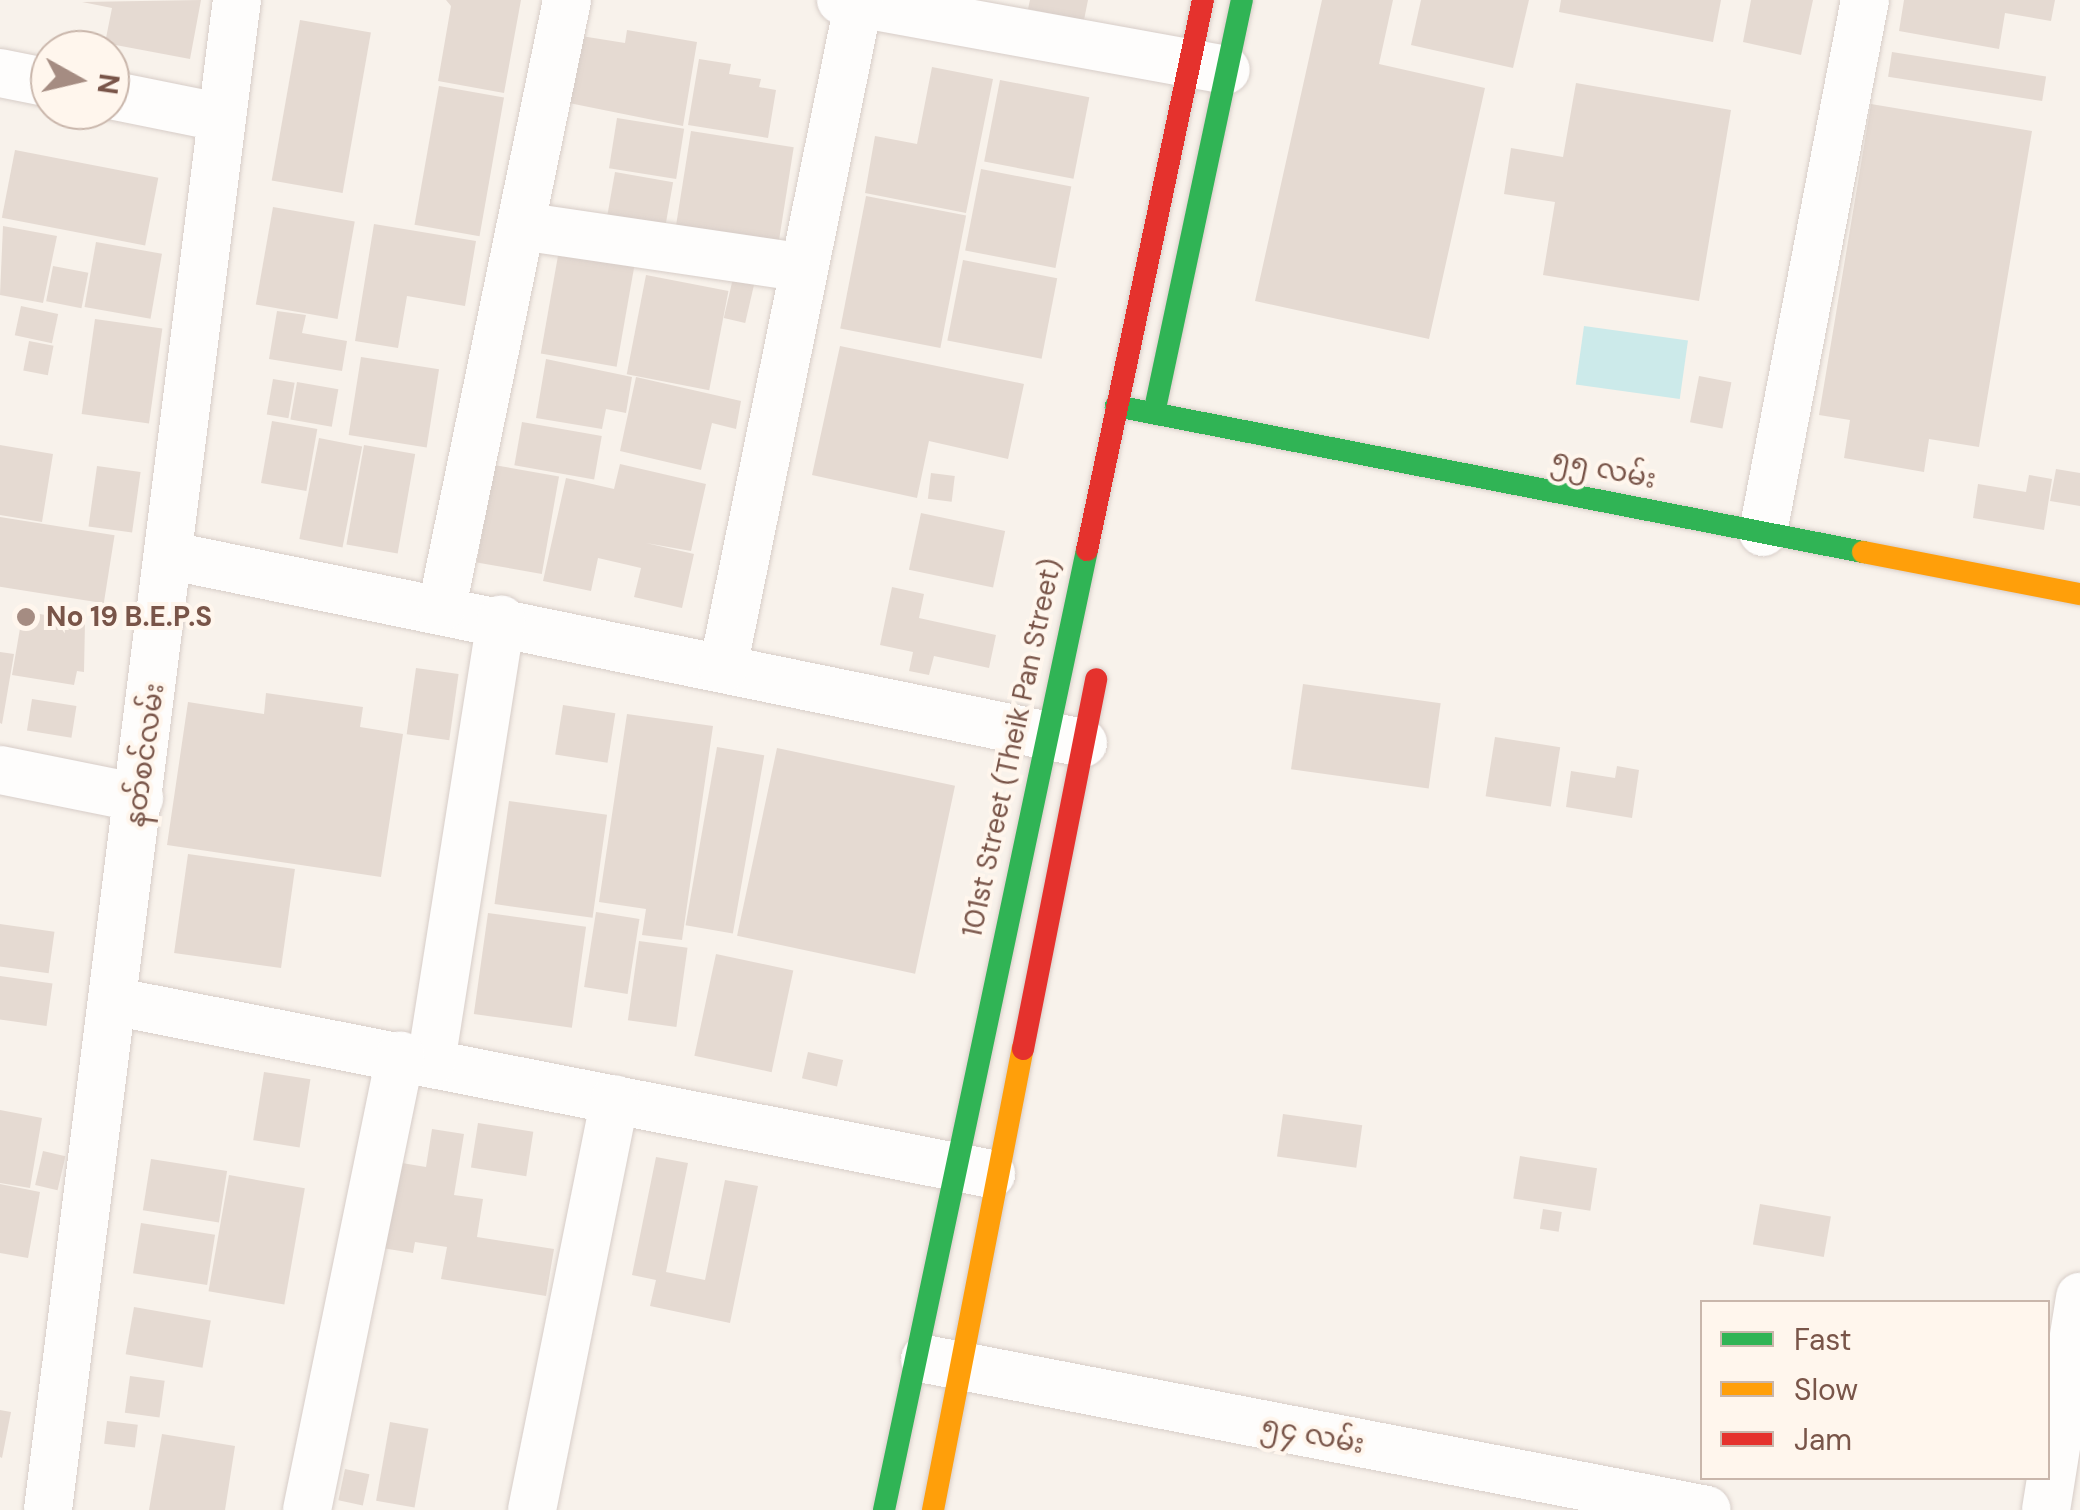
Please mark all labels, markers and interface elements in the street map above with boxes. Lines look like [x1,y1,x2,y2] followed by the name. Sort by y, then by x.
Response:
[30,30,130,130] north arrow
[88,71,128,97] text: N
[1549,442,1659,496] street label: ၅၅ လမ်း
[955,556,1069,940] street label: 101st Street (Theik Pan Street)
[46,600,212,634] place label: No 19 B.E.P.S
[15,606,37,628] marker: No 19 B.E.P.S
[118,681,172,829] street label: နတ်စင်လမ်း
[1700,1300,2050,1480] legend
[1794,1320,1852,1359] text: Fast
[1794,1370,1858,1409] text: Slow
[1259,1409,1367,1461] street label: ၅၄ လမ်း
[1794,1420,1852,1459] text: Jam

